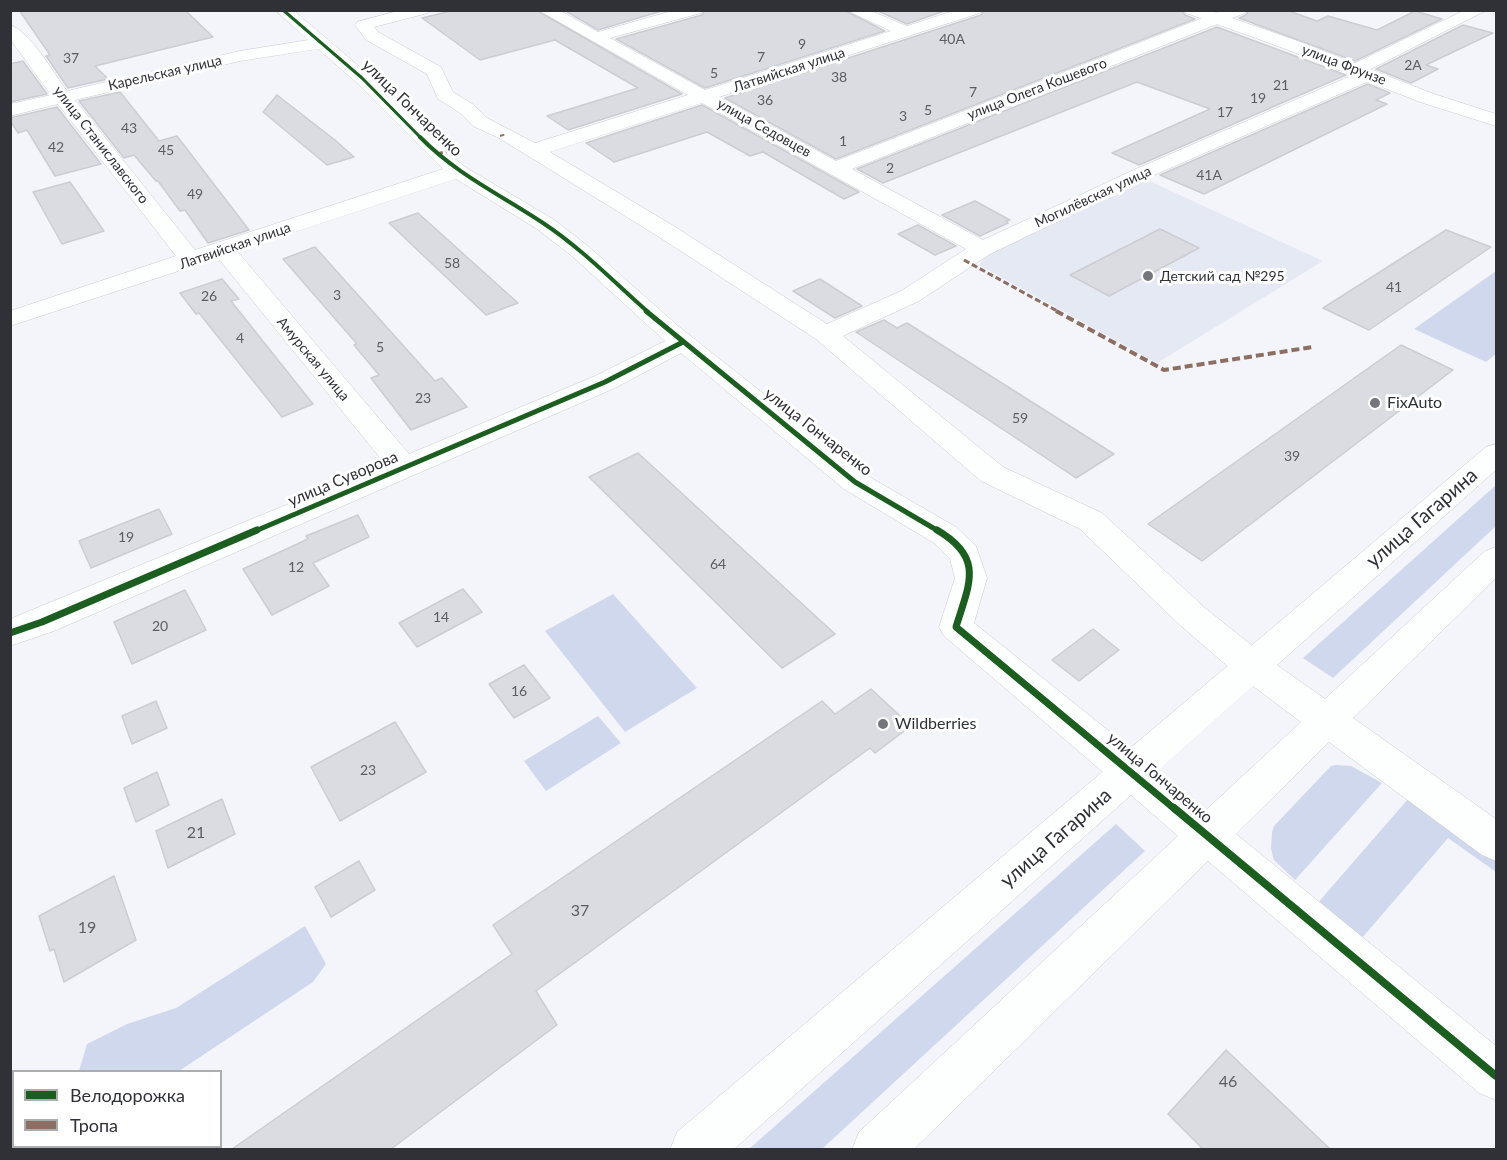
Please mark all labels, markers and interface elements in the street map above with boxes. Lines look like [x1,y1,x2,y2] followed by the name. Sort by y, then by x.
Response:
[939,31,965,47] house number: 40А
[798,36,806,52] house number: 9
[1299,41,1389,89] street label: улица Фрунзе
[731,44,847,96] street label: Латвийская улица
[757,49,765,65] house number: 7
[63,50,79,66] house number: 37
[107,52,223,94] street label: Карельская улица
[358,55,466,161] street label: улица Гончаренко
[965,55,1109,123] street label: улица Олега Кошевого
[1404,57,1422,73] house number: 2А
[710,65,718,81] house number: 5
[831,69,847,85] house number: 38
[1273,77,1289,93] house number: 21
[50,83,152,207] street label: улица Станиславского
[969,84,977,100] house number: 7
[1250,90,1266,106] house number: 19
[757,92,773,108] house number: 36
[714,95,814,161] street label: улица Седовцев
[924,102,932,118] house number: 5
[1217,104,1233,120] house number: 17
[899,108,907,124] house number: 3
[121,120,137,136] house number: 43
[839,133,847,149] house number: 1
[48,139,64,155] house number: 42
[158,142,174,158] house number: 45
[886,160,894,176] house number: 2
[1032,163,1154,231] street label: Могилёвская улица
[1196,167,1222,183] house number: 41А
[187,186,203,202] house number: 49
[177,219,293,273] street label: Латвийская улица
[444,255,460,271] house number: 58
[1160,268,1285,284] place label: Детский сад №295
[1141,269,1155,283] marker: Детский сад №295
[1386,279,1402,295] house number: 41
[333,287,341,303] house number: 3
[201,288,217,304] house number: 26
[273,314,353,404] street label: Амурская улица
[236,330,244,346] house number: 4
[376,339,384,355] house number: 5
[760,384,876,480] street label: улица Гончаренко
[415,390,431,406] house number: 23
[1387,393,1442,413] place label: FixAuto
[1368,396,1382,410] marker: FixAuto
[1012,410,1028,426] house number: 59
[285,447,401,511] street label: улица Суворова
[1284,448,1300,464] house number: 39
[1361,463,1483,573] street label: улица Гагарина
[118,529,134,545] house number: 19
[710,556,726,572] house number: 64
[288,559,304,575] house number: 12
[433,609,449,625] house number: 14
[152,618,168,634] house number: 20
[511,683,527,699] house number: 16
[895,714,976,734] place label: Wildberries
[876,717,890,731] marker: Wildberries
[1104,728,1216,828] street label: улица Гончаренко
[360,762,376,778] house number: 23
[995,783,1117,893] street label: улица Гагарина
[187,823,205,843] house number: 21
[571,901,589,921] house number: 37
[78,918,96,938] house number: 19
[12,1070,222,1148] legend
[1219,1072,1237,1092] house number: 46
[70,1084,185,1106] text: Велодорожка
[70,1114,118,1136] text: Тропа

